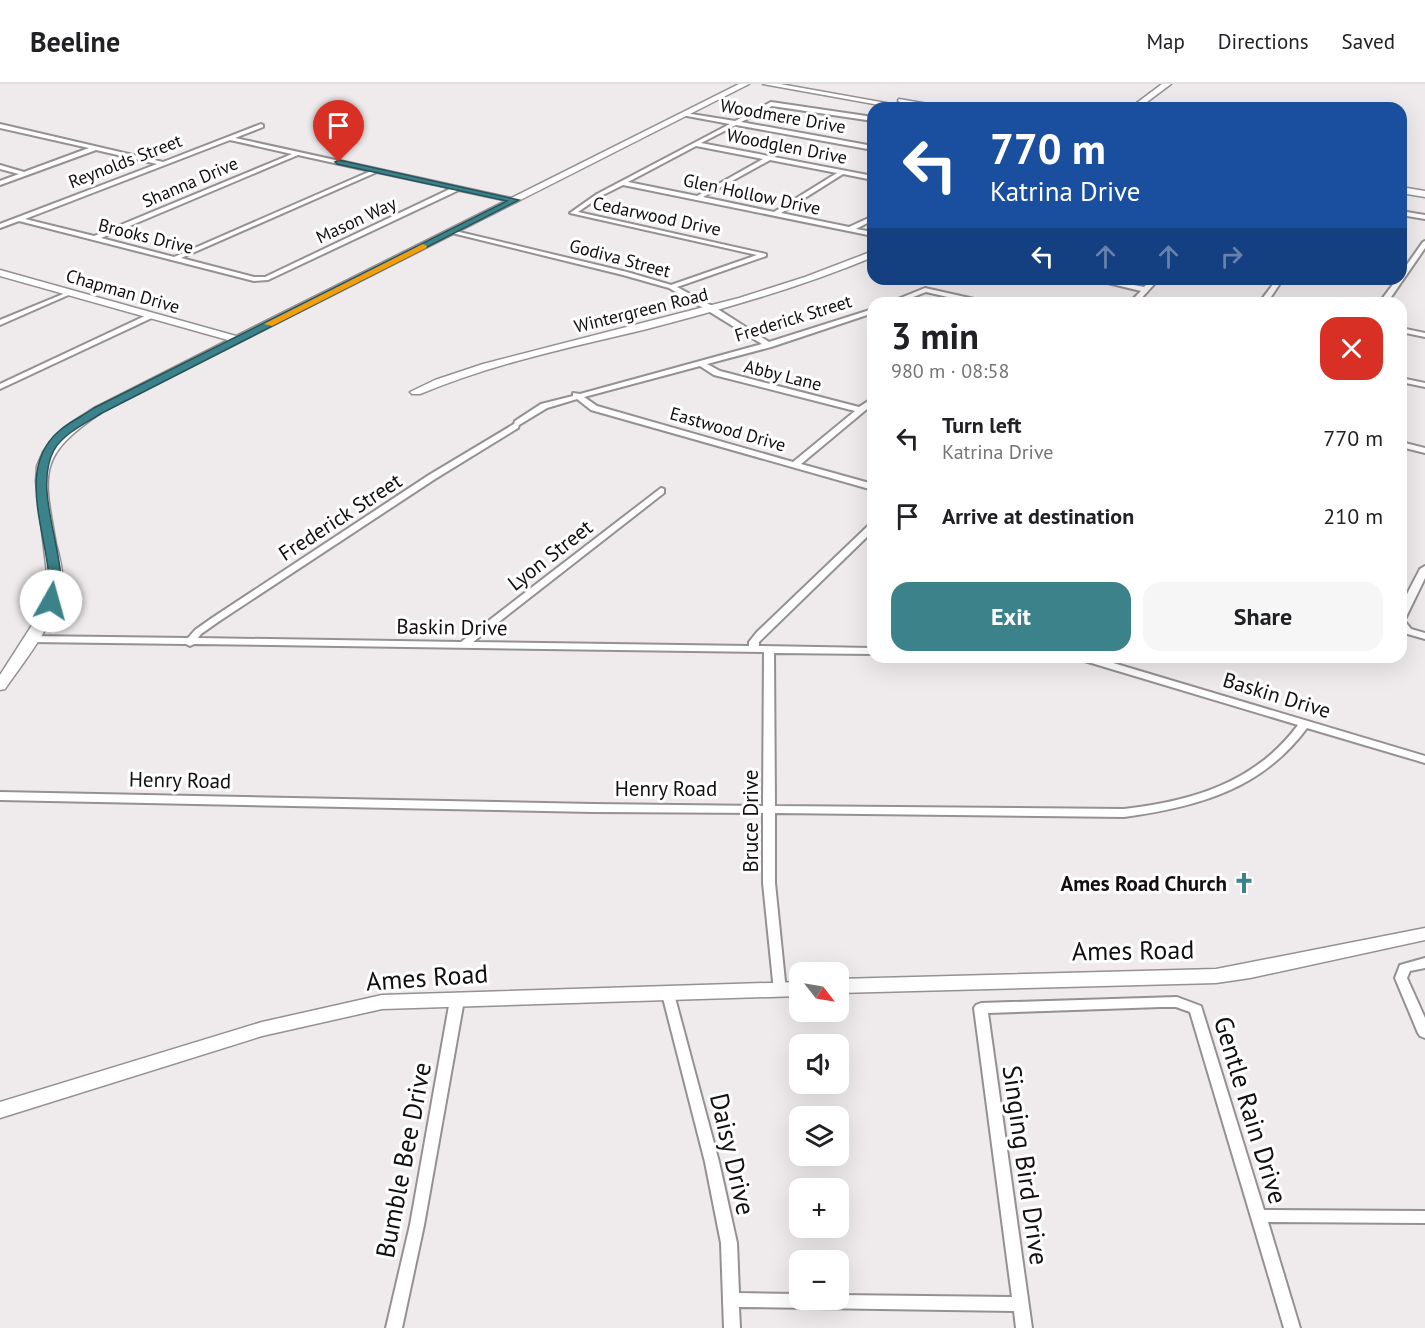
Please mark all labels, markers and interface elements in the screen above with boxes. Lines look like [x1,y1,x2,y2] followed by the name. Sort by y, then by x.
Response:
[30,23,120,60] text: Beeline
[1146,28,1185,55] text: Map
[1218,28,1309,55] text: Directions
[1342,28,1395,55] text: Saved
[718,94,848,138] street label: Woodmere Drive
[313,100,364,162] pin
[322,109,355,142] icon: arrive
[990,121,1106,176] text: 770 m
[725,123,849,169] street label: Woodglen Drive
[891,126,969,204] icon: left
[65,129,185,193] street label: Reynolds Street
[139,151,241,213] street label: Shanna Drive
[681,168,823,220] street label: Glen Hollow Drive
[990,174,1141,208] text: Katrina Drive
[312,191,400,249] street label: Mason Way
[591,191,723,241] street label: Cedarwood Drive
[96,213,196,259] street label: Brooks Drive
[567,233,673,283] street label: Godiva Street
[1026,240,1059,273] icon: left
[1089,240,1122,273] icon: ahead
[1152,240,1185,273] icon: ahead
[1215,240,1248,273] icon: right
[63,264,183,318] street label: Chapman Drive
[572,282,710,338] street label: Wintergreen Road
[732,289,854,347] street label: Frederick Street
[891,312,979,359] text: 3 min
[1320,317,1383,380] button: close
[742,354,824,396] street label: Abby Lane
[891,358,1009,384] text: 980 m · 08:58
[667,401,789,457] street label: Eastwood Drive
[942,411,1022,439] text: Turn left
[891,422,924,455] icon: left
[1323,424,1383,452] text: 770 m
[942,439,1054,465] text: Katrina Drive
[273,467,407,567] street label: Frederick Street
[891,500,924,533] icon: arrive
[942,502,1134,530] text: Arrive at destination
[1323,502,1383,530] text: 210 m
[502,513,598,597] street label: Lyon Street
[19,569,83,633] position arrow
[891,582,1131,651] button: Exit
[1143,582,1383,651] button: Share
[396,613,508,641] street label: Baskin Drive
[1220,666,1334,724] street label: Baskin Drive
[129,766,231,794] street label: Henry Road
[737,769,764,873] street label: Bruce Drive
[615,775,717,802] street label: Henry Road
[1060,870,1227,897] place label: Ames Road Church
[1232,871,1256,895] church icon: Ames Road Church
[1071,932,1195,968] street label: Ames Road
[365,956,489,998] street label: Ames Road
[789,962,849,1022] north arrow
[789,962,849,1310] map controls
[1207,1012,1295,1208] street label: Gentle Rain Drive
[789,1034,849,1094] button: sound
[368,1059,438,1261] street label: Bumble Bee Drive
[996,1063,1056,1267] street label: Singing Bird Drive
[703,1090,763,1218] street label: Daisy Drive
[789,1106,849,1166] button: layers
[789,1178,849,1238] button: +
[789,1250,849,1310] button: −

